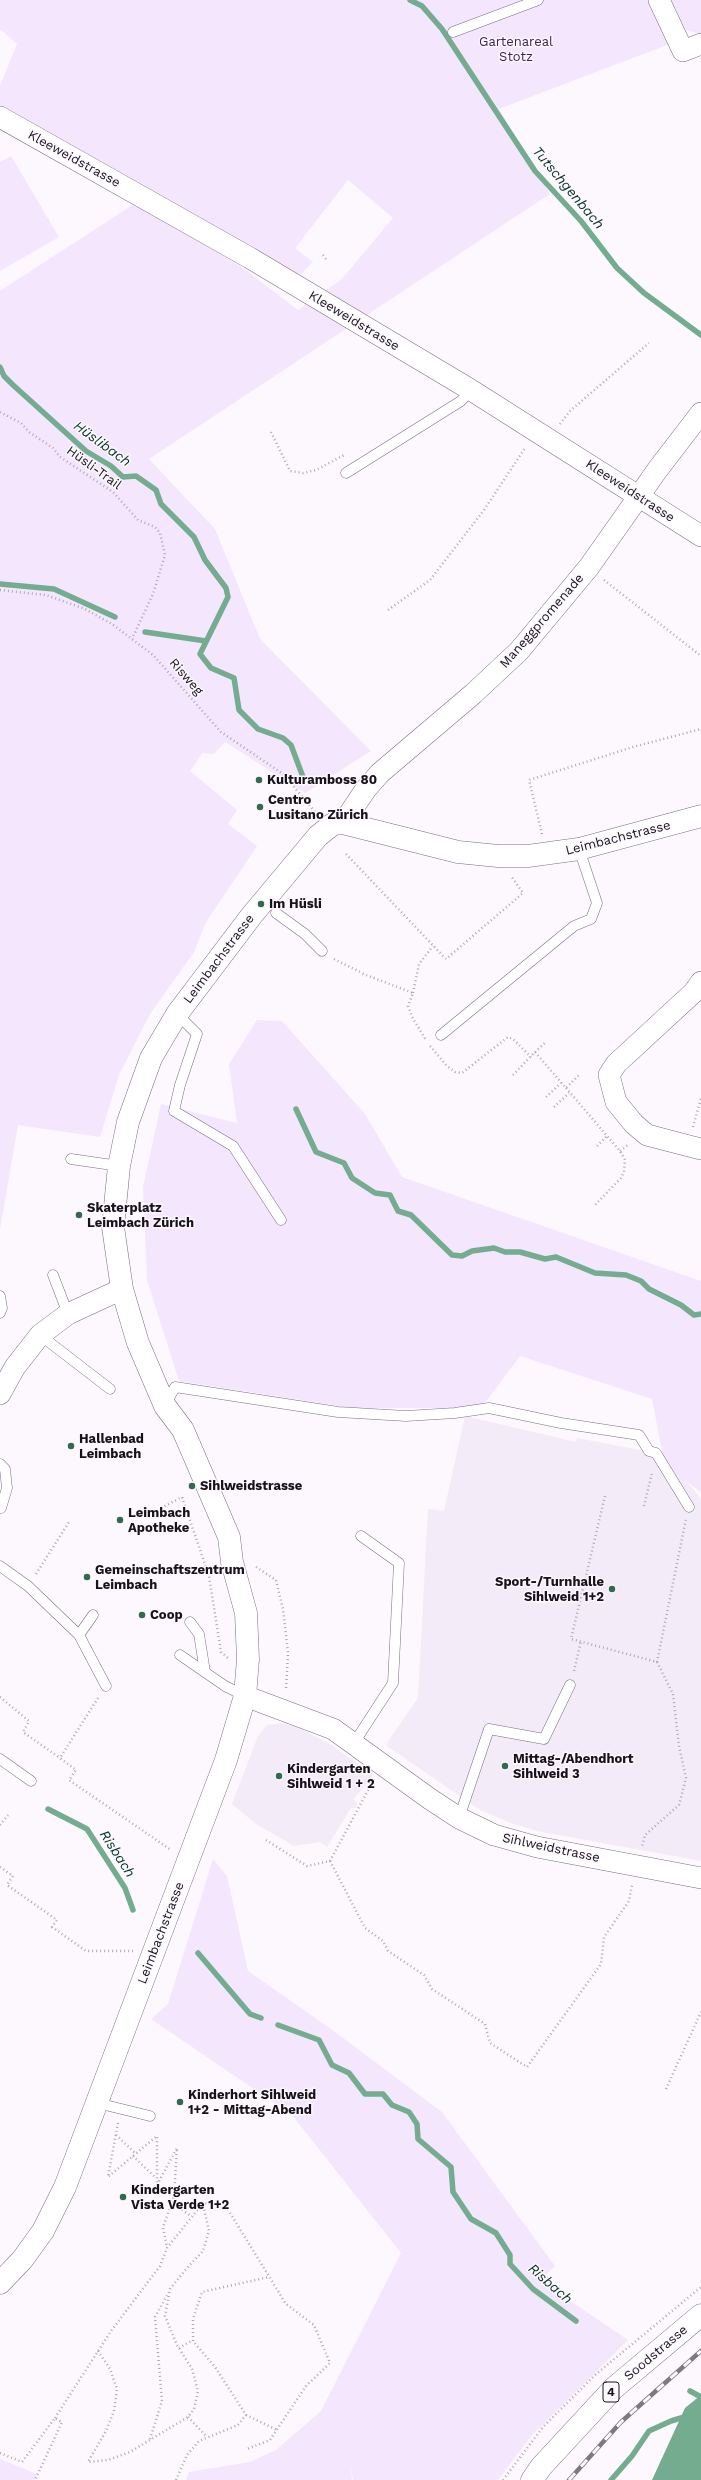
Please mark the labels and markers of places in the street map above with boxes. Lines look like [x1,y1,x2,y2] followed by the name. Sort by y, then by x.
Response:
[267,772,377,788] place label: Kulturamboss 80
[254,775,264,785] marker: Kulturamboss 80
[268,792,368,823] place label: Centro Lusitano Zürich
[255,802,265,812] marker: Centro Lusitano Zürich
[269,896,322,912] place label: Im Hüsli
[256,899,266,909] marker: Im Hüsli
[87,1200,194,1231] place label: Skaterplatz Leimbach Zürich
[74,1210,84,1220] marker: Skaterplatz Leimbach Zürich
[79,1431,144,1462] place label: Hallenbad Leimbach
[66,1441,76,1451] marker: Hallenbad Leimbach
[200,1478,302,1494] place label: Sihlweidstrasse
[187,1481,197,1491] marker: Sihlweidstrasse
[128,1505,190,1536] place label: Leimbach Apotheke
[115,1515,125,1525] marker: Leimbach Apotheke
[95,1562,245,1593] place label: Gemeinschaftszentrum Leimbach
[82,1572,92,1582] marker: Gemeinschaftszentrum Leimbach
[495,1574,604,1605] place label: Sport-/Turnhalle Sihlweid 1+2
[607,1584,617,1594] marker: Sport-/Turnhalle Sihlweid 1+2
[150,1607,183,1623] place label: Coop
[137,1610,147,1620] marker: Coop
[513,1751,633,1782] place label: Mittag-/Abendhort Sihlweid 3
[287,1761,375,1792] place label: Kindergarten Sihlweid 1 + 2
[500,1761,510,1771] marker: Mittag-/Abendhort Sihlweid 3
[274,1771,284,1781] marker: Kindergarten Sihlweid 1 + 2
[188,2087,316,2118] place label: Kinderhort Sihlweid 1+2 - Mittag-Abend
[175,2097,185,2107] marker: Kinderhort Sihlweid 1+2 - Mittag-Abend
[131,2182,229,2213] place label: Kindergarten Vista Verde 1+2
[118,2192,128,2202] marker: Kindergarten Vista Verde 1+2

